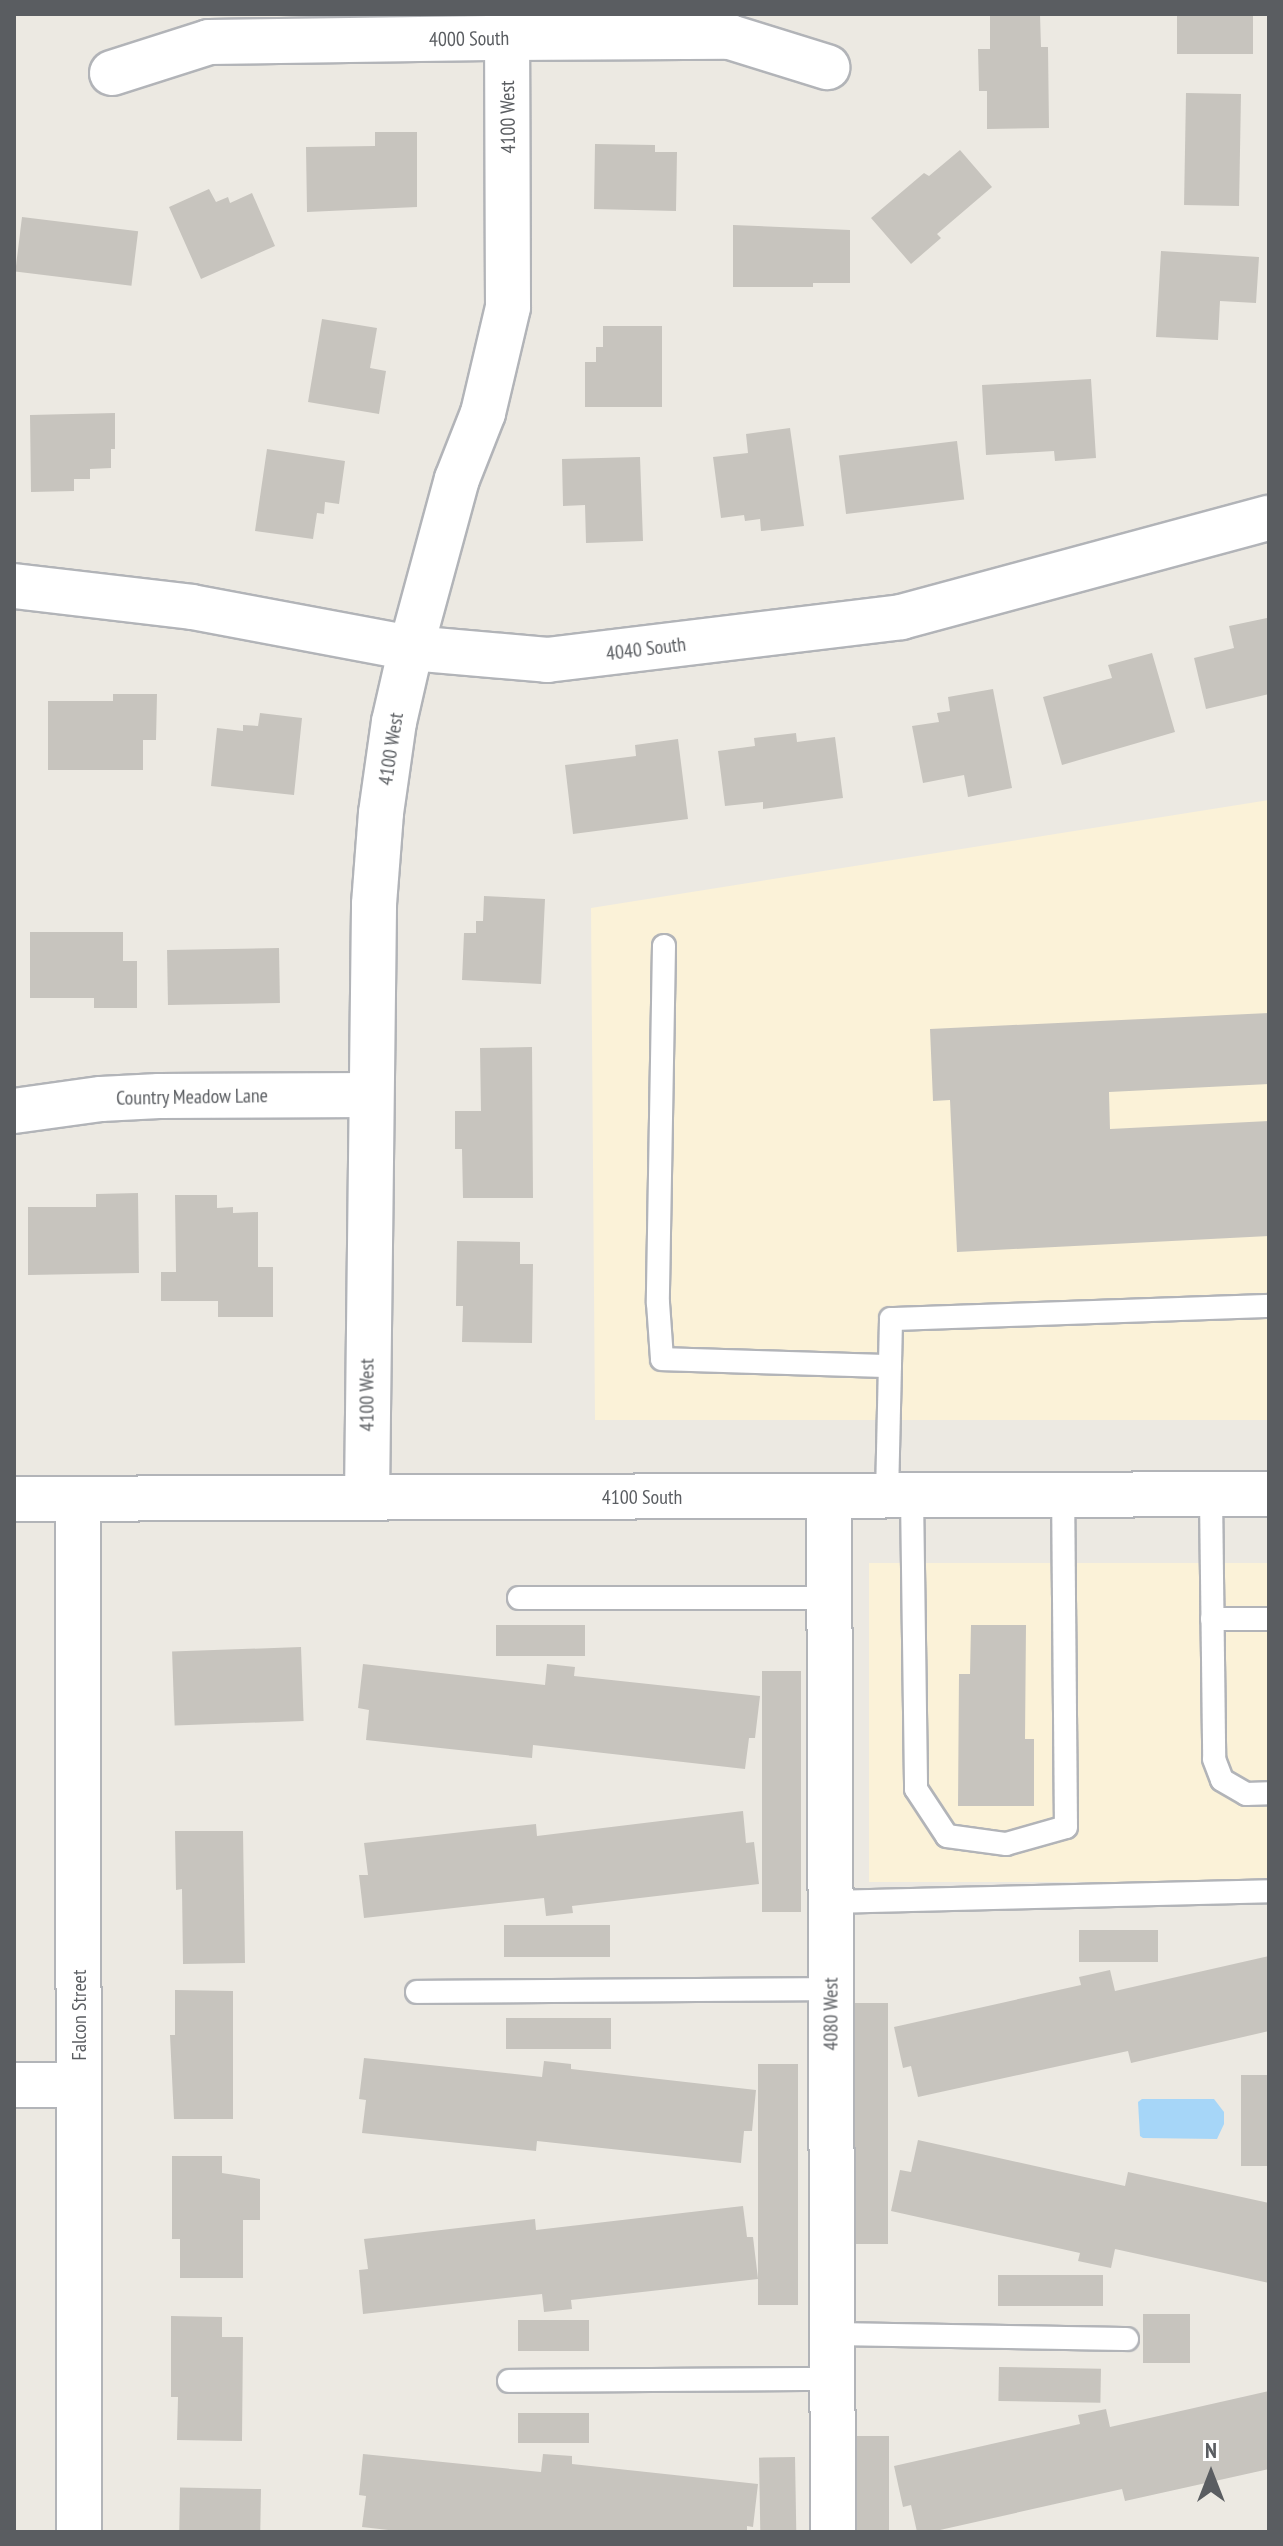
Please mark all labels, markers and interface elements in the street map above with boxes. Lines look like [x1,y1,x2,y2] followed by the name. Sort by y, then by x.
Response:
[429,26,509,52] street label: 4000 South
[495,80,521,154] street label: 4100 West
[605,632,687,666] street label: 4040 South
[373,711,409,787] street label: 4100 West
[115,1084,269,1110] street label: Country Meadow Lane
[355,1358,379,1432] street label: 4100 West
[602,1485,682,1509] street label: 4100 South
[67,1970,91,2060] street label: Falcon Street
[819,1977,843,2051] street label: 4080 West
[1171,2434,1251,2514] north arrow
[1205,2436,1217,2464] text: N

